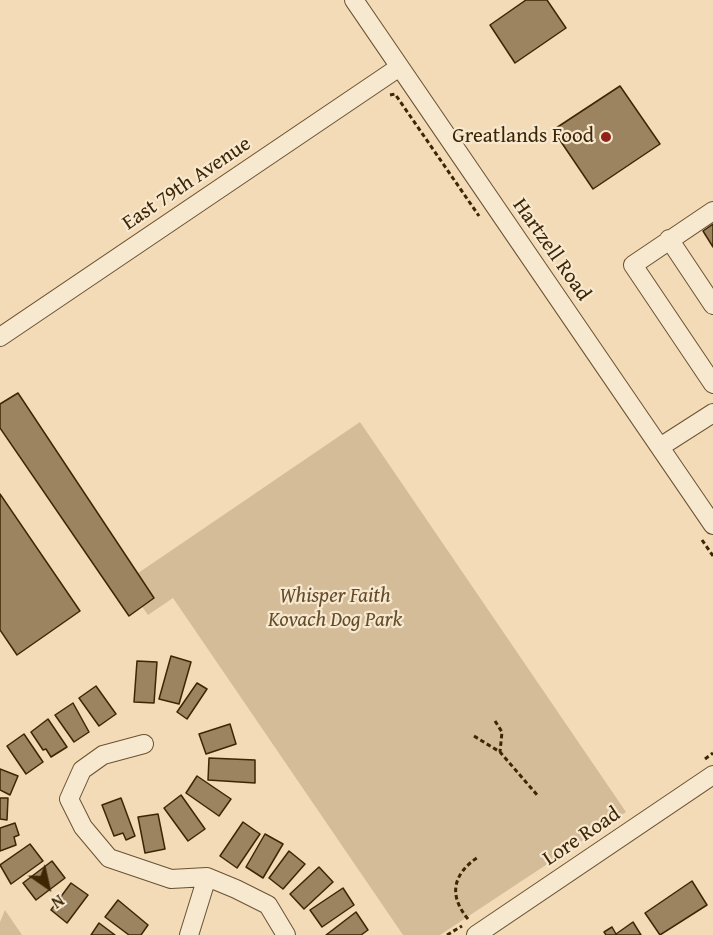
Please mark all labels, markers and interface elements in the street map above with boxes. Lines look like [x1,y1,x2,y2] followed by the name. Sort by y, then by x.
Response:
[452,124,594,150] place label: Greatlands Food
[599,130,613,144] marker: Greatlands Food
[118,132,256,236] street label: East 79th Avenue
[506,194,596,306] street label: Hartzell Road
[268,584,402,634] park label: Whisper Faith Kovach Dog Park
[539,802,625,872] street label: Lore Road
[18,857,78,917] north arrow
[47,889,69,915] text: N

